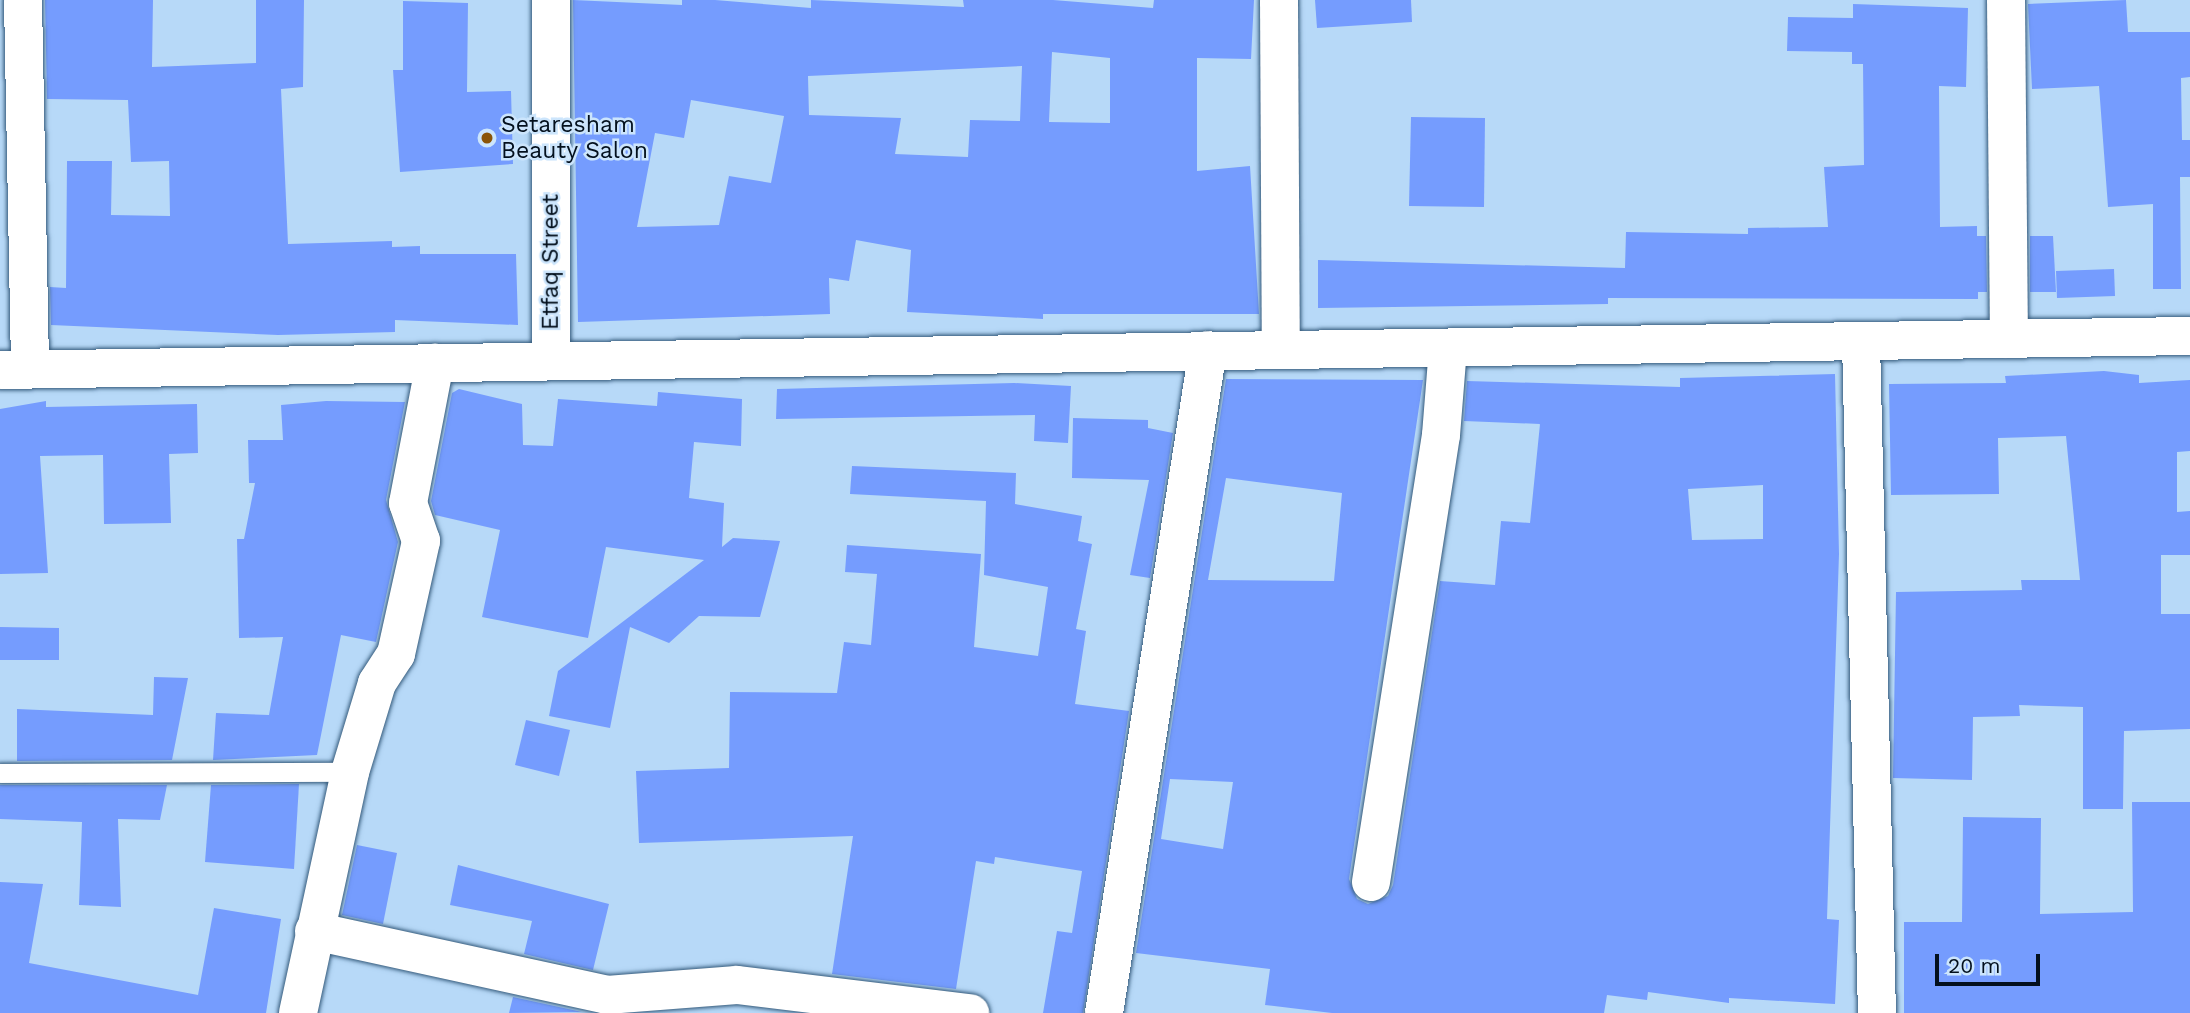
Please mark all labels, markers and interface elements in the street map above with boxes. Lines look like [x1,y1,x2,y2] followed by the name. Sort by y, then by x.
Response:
[501,111,648,165] place label: Setaresham Beauty Salon
[479,130,495,146] marker: Setaresham Beauty Salon
[537,194,565,330] street label: Etfaq Street
[1938,940,2043,984] scale bar
[1948,953,2000,978] text: 20 m

